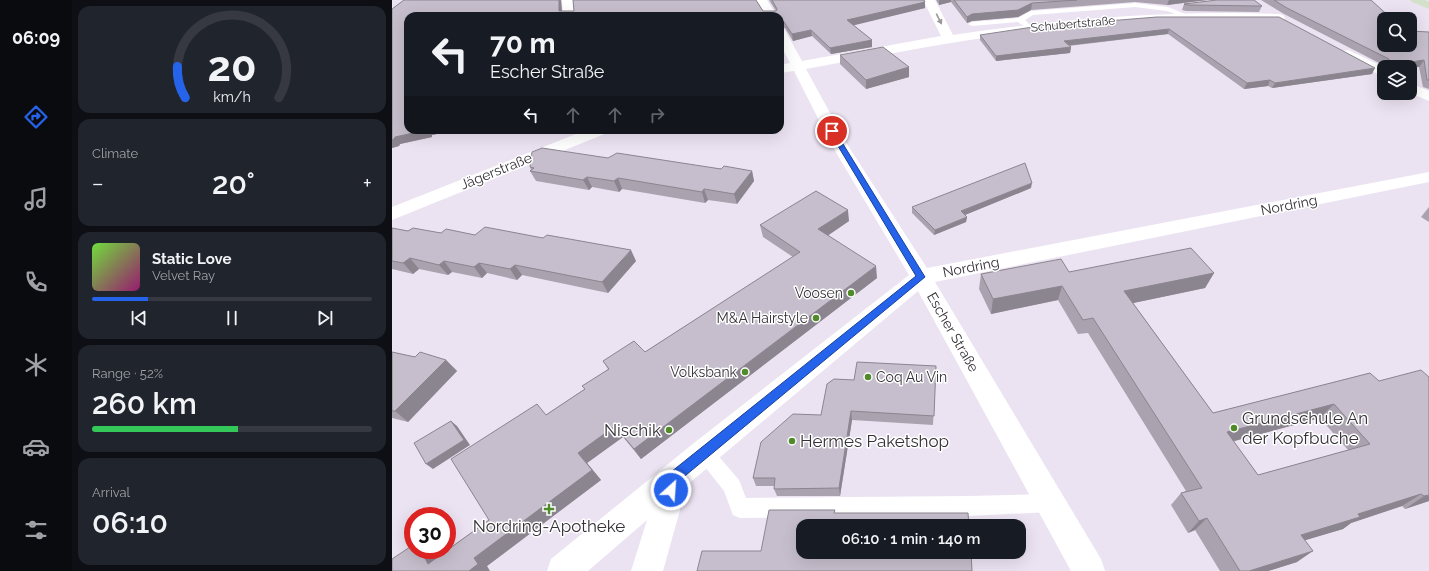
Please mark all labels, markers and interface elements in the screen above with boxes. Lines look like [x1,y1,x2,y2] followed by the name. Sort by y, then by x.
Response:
[1377,12,1417,100] map controls
[1377,12,1417,52] button: search
[1030,13,1116,35] street label: Schubertstraße
[935,14,942,25] one-way arrow
[12,27,60,48] text: 06:09
[490,27,556,60] text: 70 m
[424,28,476,80] icon: left
[208,41,256,90] text: 20
[1377,60,1417,100] button: layers
[490,61,604,82] text: Escher Straße
[213,88,251,104] text: km/h
[22,103,50,131] icon: directions
[520,104,542,126] icon: left
[562,104,584,126] icon: ahead
[604,104,626,126] icon: ahead
[646,104,668,126] icon: right
[815,114,849,148] pin
[821,120,843,142] icon: arrive
[92,146,138,161] text: Climate
[458,149,534,193] street label: Jägerstraße
[212,166,255,201] text: 20°
[92,170,104,196] text: −
[363,170,372,196] text: +
[22,185,50,213] icon: music
[1259,192,1319,218] street label: Nordring
[152,250,231,268] text: Static Love
[941,254,1001,280] street label: Nordring
[22,268,50,296] icon: phone
[152,268,215,283] text: Velvet Ray
[795,285,843,301] place label: Voosen
[846,288,856,298] marker: Voosen
[924,289,982,375] street label: Escher Straße
[128,307,150,329] icon: previous
[221,307,243,329] icon: pause
[314,307,336,329] icon: next
[717,310,808,326] place label: M&A Hairstyle
[811,313,821,323] marker: M&A Hairstyle
[22,351,50,379] icon: climate
[670,364,738,380] place label: Volksbank
[92,366,163,381] text: Range · 52%
[740,367,750,377] marker: Volksbank
[876,369,947,385] place label: Coq Au Vin
[863,372,873,382] marker: Coq Au Vin
[92,386,197,421] text: 260 km
[1242,408,1368,448] place label: Grundschule An der Kopfbuche
[604,420,661,440] place label: Nischik
[1229,423,1239,433] marker: Grundschule An der Kopfbuche
[664,425,674,435] marker: Nischik
[800,431,949,451] place label: Hermes Paketshop
[22,433,50,461] icon: car
[787,436,797,446] marker: Hermes Paketshop
[650,469,692,511] position arrow
[92,485,130,500] text: Arrival
[544,504,554,514] marker: Nordring-Apotheke
[92,505,168,540] text: 06:10
[404,507,456,559] speed limit sign: 30
[22,516,50,544] icon: filters
[473,516,625,536] place label: Nordring-Apotheke
[842,530,980,548] text: 06:10 · 1 min · 140 m

